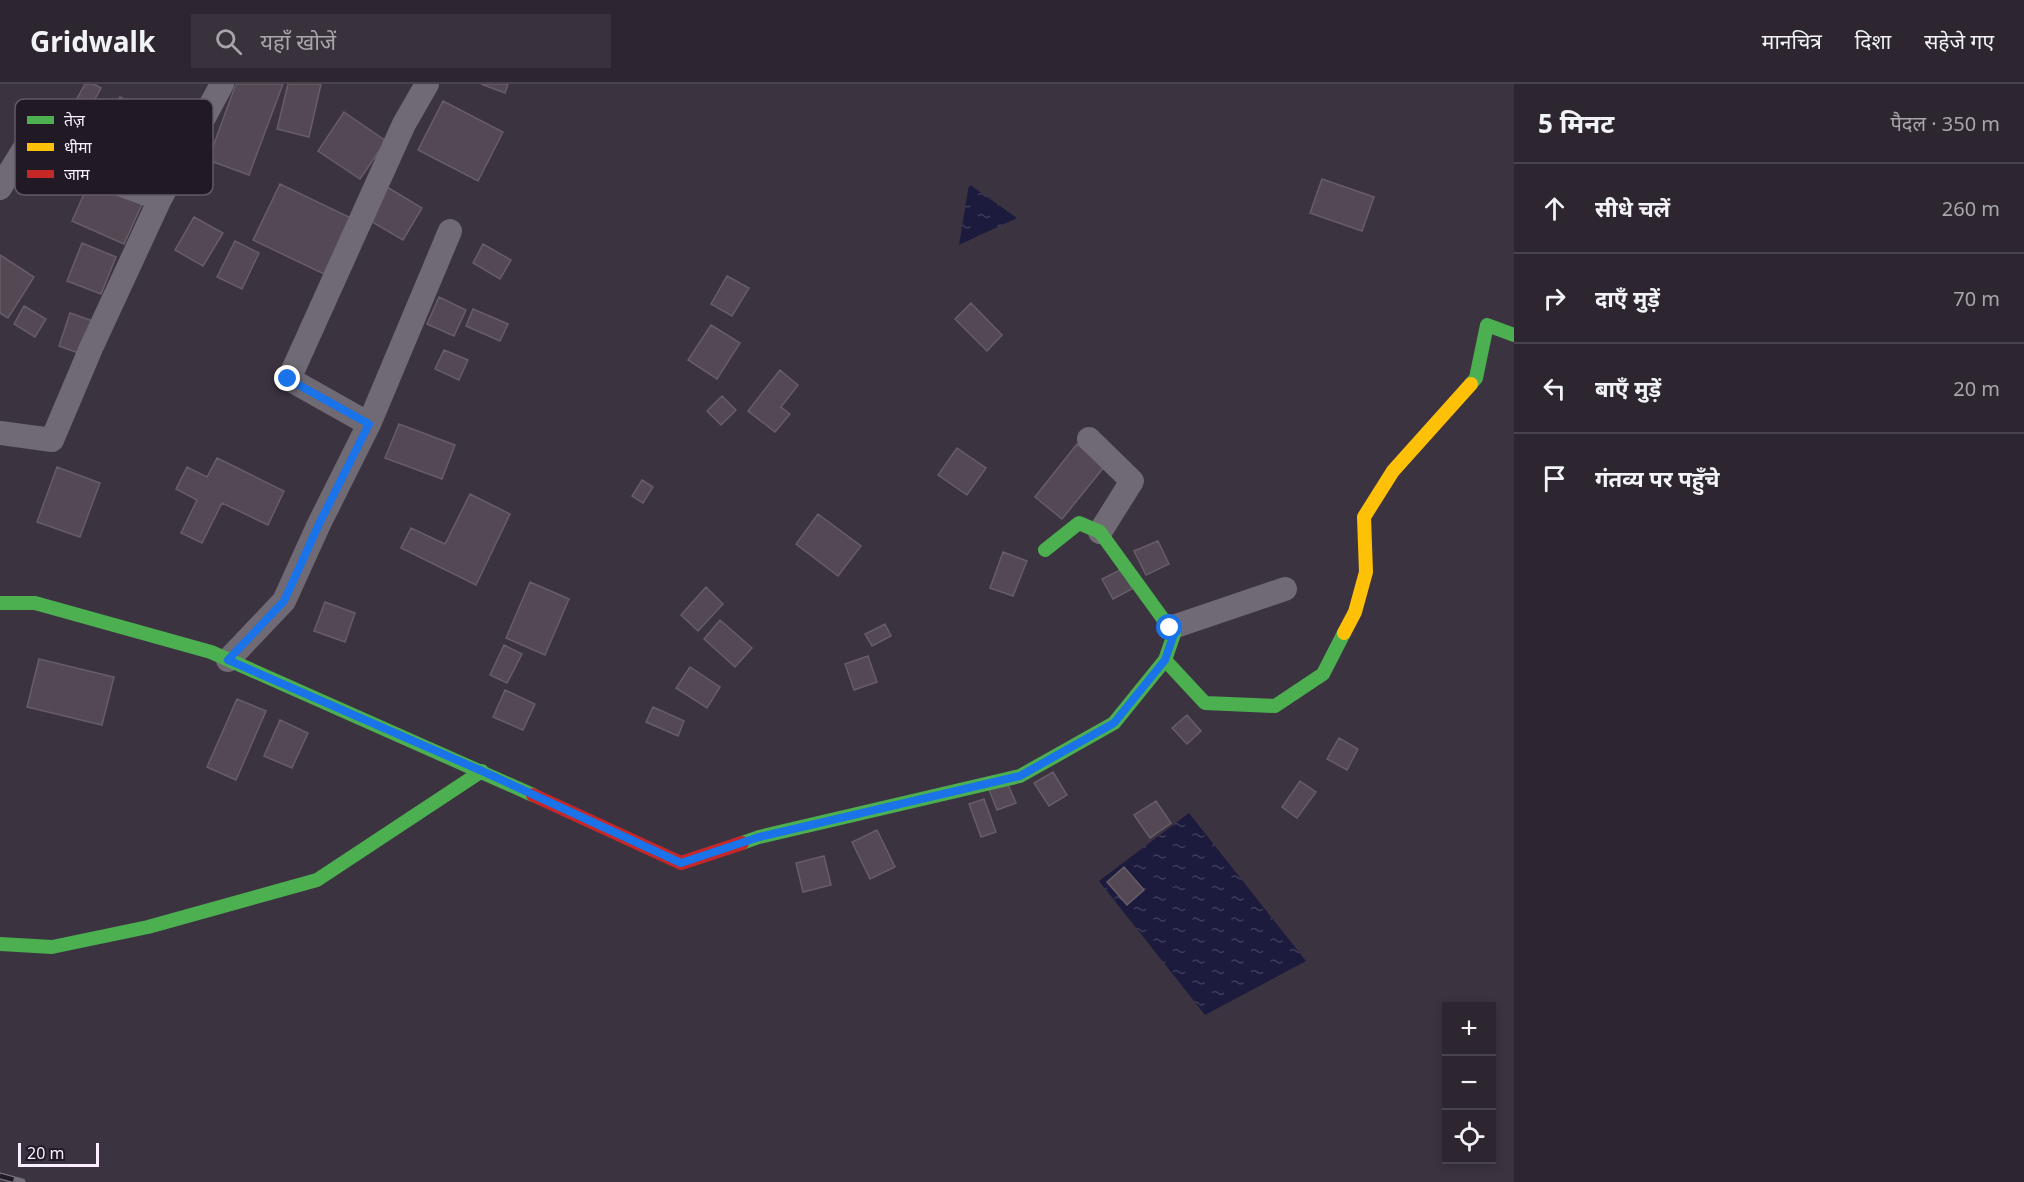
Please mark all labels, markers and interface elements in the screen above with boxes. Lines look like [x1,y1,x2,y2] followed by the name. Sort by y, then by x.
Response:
[191,14,611,68] search box
[30,22,155,60] text: Gridwalk
[212,25,245,58] icon: search
[260,26,336,56] text: यहाँ खोजें
[1762,27,1822,55] text: मानचित्र
[1855,27,1891,55] text: दिशा
[1924,27,1994,55] text: सहेजे गए
[15,99,213,195] legend
[1538,105,1614,141] text: 5 मिनट
[64,109,86,131] text: तेज़
[1890,110,2000,137] text: पैदल · 350 m
[64,136,93,158] text: धीमा
[64,163,90,185] text: जाम
[1538,192,1571,225] icon: ahead
[1595,193,1670,223] text: सीधे चलें
[1942,195,2000,222] text: 260 m
[1538,282,1571,315] icon: right
[1595,283,1660,313] text: दाएँ मुड़ें
[1953,285,2000,312] text: 70 m
[274,365,300,391] route end
[1538,372,1571,405] icon: left
[1595,373,1661,403] text: बाएँ मुड़ें
[1953,375,2000,402] text: 20 m
[1538,462,1571,495] icon: arrive
[1595,463,1720,493] text: गंतव्य पर पहुँचे
[1156,614,1182,640] route start
[1442,1002,1496,1164] map controls
[1442,1002,1496,1056] button: +
[1442,1056,1496,1110] button: −
[1442,1110,1496,1164] button: locate
[18,1140,99,1168] scale bar
[27,1142,64,1164] text: 20 m

